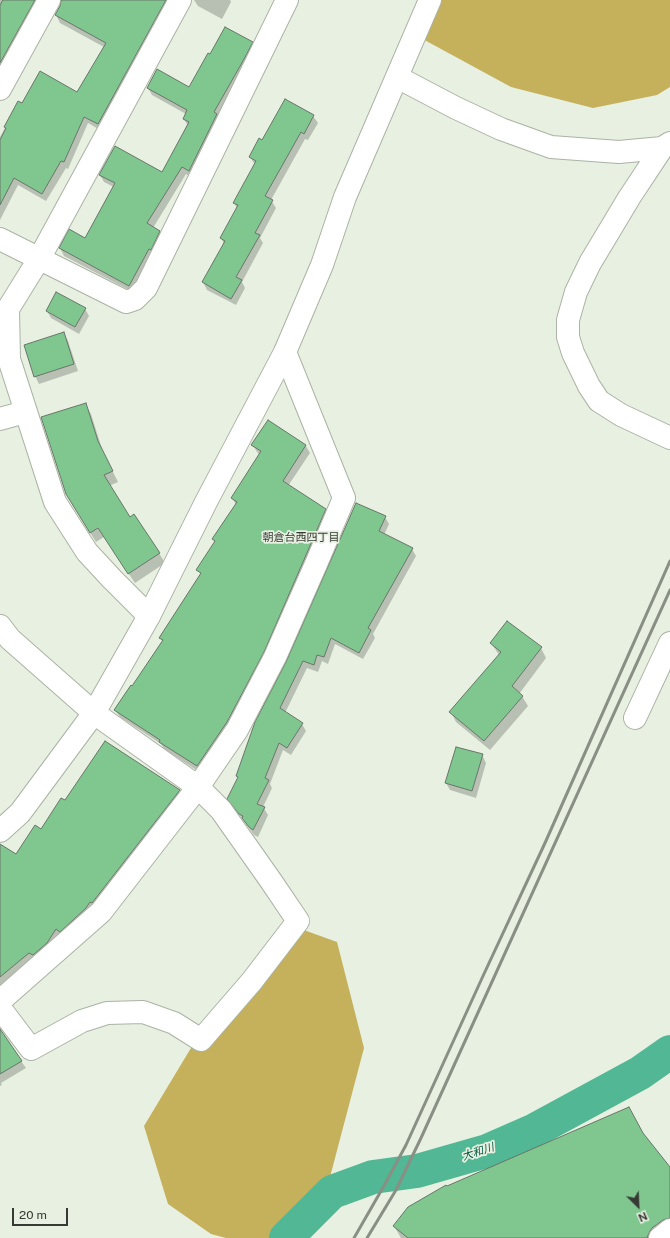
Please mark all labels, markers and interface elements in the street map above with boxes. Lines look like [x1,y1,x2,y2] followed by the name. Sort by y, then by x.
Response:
[263,531,339,545] district label: 朝倉台西四丁目
[460,1141,496,1163] water label: 大和川
[618,1186,658,1226] north arrow
[14,1200,70,1226] scale bar
[19,1208,47,1222] text: 20 m
[637,1210,649,1224] text: N

